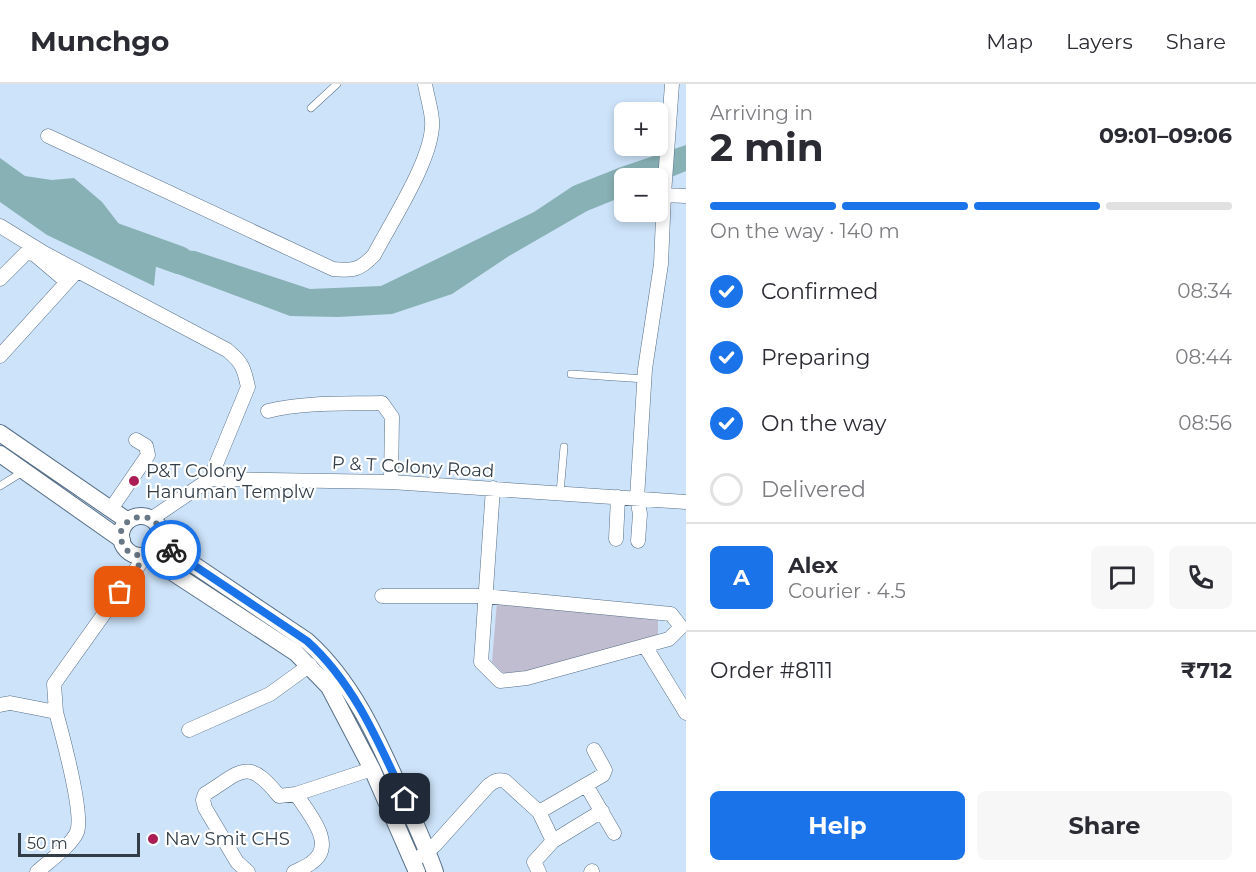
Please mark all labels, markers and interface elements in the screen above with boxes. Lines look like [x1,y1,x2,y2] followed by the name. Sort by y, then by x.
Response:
[30,24,169,58] text: Munchgo
[986,29,1033,54] text: Map
[1066,29,1133,54] text: Layers
[1166,29,1226,54] text: Share
[710,101,813,125] text: Arriving in
[614,102,668,222] map controls
[614,102,668,156] button: +
[1099,122,1232,149] text: 09:01–09:06
[710,123,824,171] text: 2 min
[614,168,668,222] button: −
[710,219,900,243] text: On the way · 140 m
[710,275,743,308] icon: check
[761,278,878,305] text: Confirmed
[1177,279,1232,303] text: 08:34
[710,341,743,374] icon: check
[761,344,870,371] text: Preparing
[1175,345,1232,369] text: 08:44
[710,407,743,440] icon: check
[761,410,886,437] text: On the way
[1178,411,1232,435] text: 08:56
[331,452,495,482] street label: P & T Colony Road
[146,460,314,503] place label: P&T Colony Hanuman Templw
[127,474,141,488] marker: P&T Colony Hanuman Templw
[761,476,866,503] text: Delivered
[141,520,201,580] courier
[155,534,188,567] icon: bike
[1091,546,1154,609] button: chat
[1169,546,1232,609] button: phone
[788,552,838,579] text: Alex
[733,564,750,591] text: A
[94,566,145,617] pin
[103,575,136,608] icon: bag
[788,579,906,603] text: Courier · 4.5
[710,657,833,684] text: Order #8111
[1181,657,1232,684] text: ₹712
[379,773,430,824] pin
[388,782,421,815] icon: home
[710,791,965,860] button: Help
[977,791,1232,860] button: Share
[165,828,290,850] place label: Nav Smit CHS
[18,830,140,858] scale bar
[146,832,160,846] marker: Nav Smit CHS
[27,834,68,853] text: 50 m

